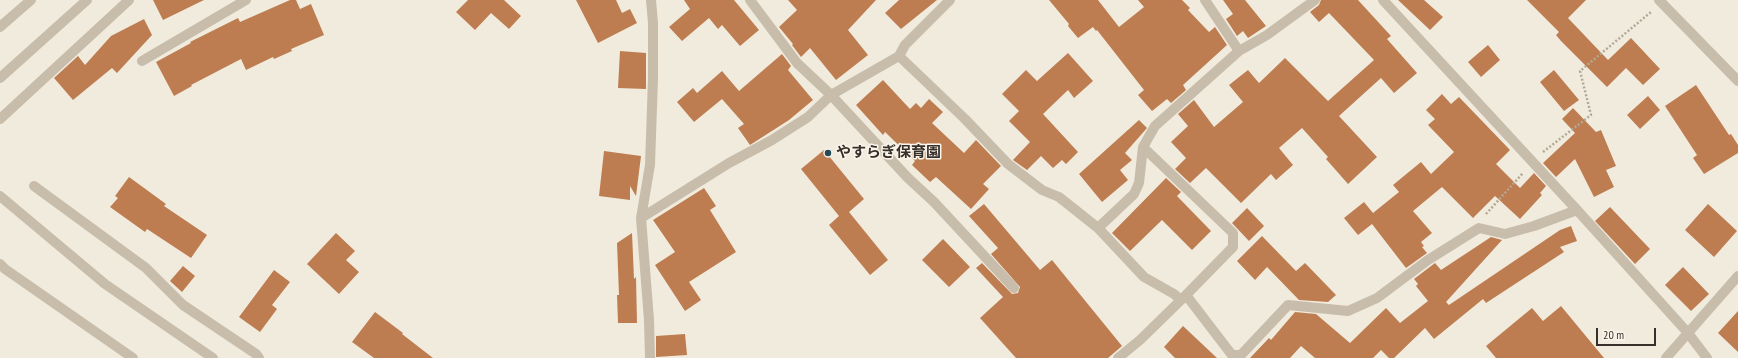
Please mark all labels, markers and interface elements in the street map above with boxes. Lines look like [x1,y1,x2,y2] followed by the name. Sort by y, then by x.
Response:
[836,144,941,162] place label: やすらぎ保育園
[823,148,833,158] marker: やすらぎ保育園
[1598,320,1658,346] scale bar
[1603,327,1624,342] text: 20 m

